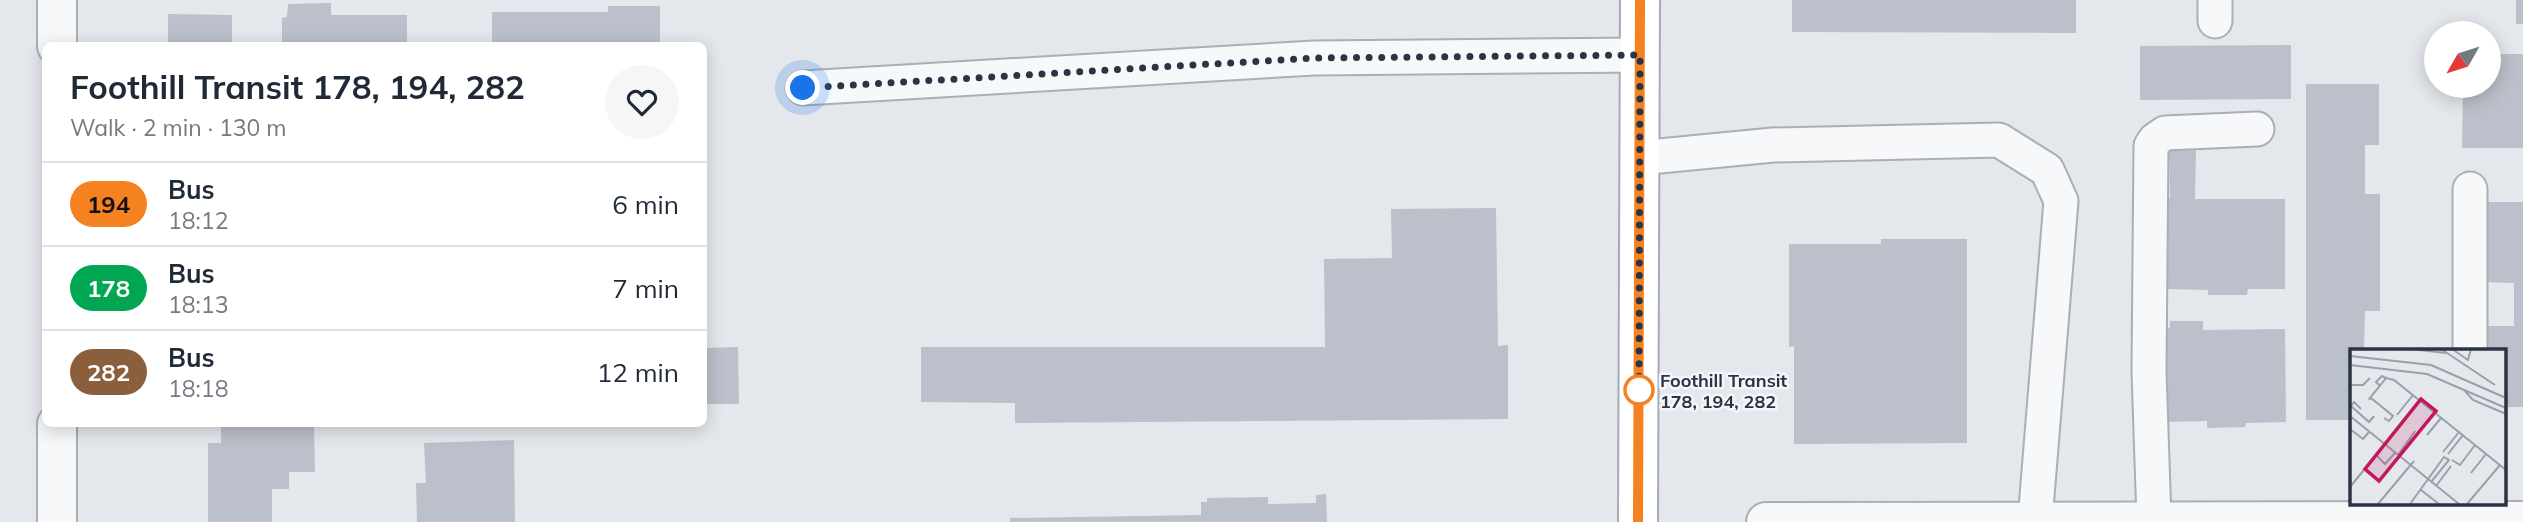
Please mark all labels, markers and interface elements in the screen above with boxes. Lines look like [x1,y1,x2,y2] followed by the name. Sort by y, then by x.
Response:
[2424,21,2501,98] north arrow
[2424,21,2501,98] map controls
[605,65,679,139] button: heart
[70,66,525,107] text: Foothill Transit 178, 194, 282
[785,70,820,105] your location
[70,113,287,142] text: Walk · 2 min · 130 m
[168,173,214,206] text: Bus
[612,188,679,221] text: 6 min
[87,189,130,219] text: 194
[168,206,228,235] text: 18:12
[168,257,214,290] text: Bus
[612,272,679,305] text: 7 min
[87,273,130,303] text: 178
[168,290,228,319] text: 18:13
[168,341,214,374] text: Bus
[2350,349,2506,504] inset map
[597,356,679,389] text: 12 min
[87,357,130,387] text: 282
[1660,369,1787,413] place label: Foothill Transit 178, 194, 282
[168,374,228,403] text: 18:18
[1624,375,1654,405] marker: Foothill Transit 178, 194, 282

